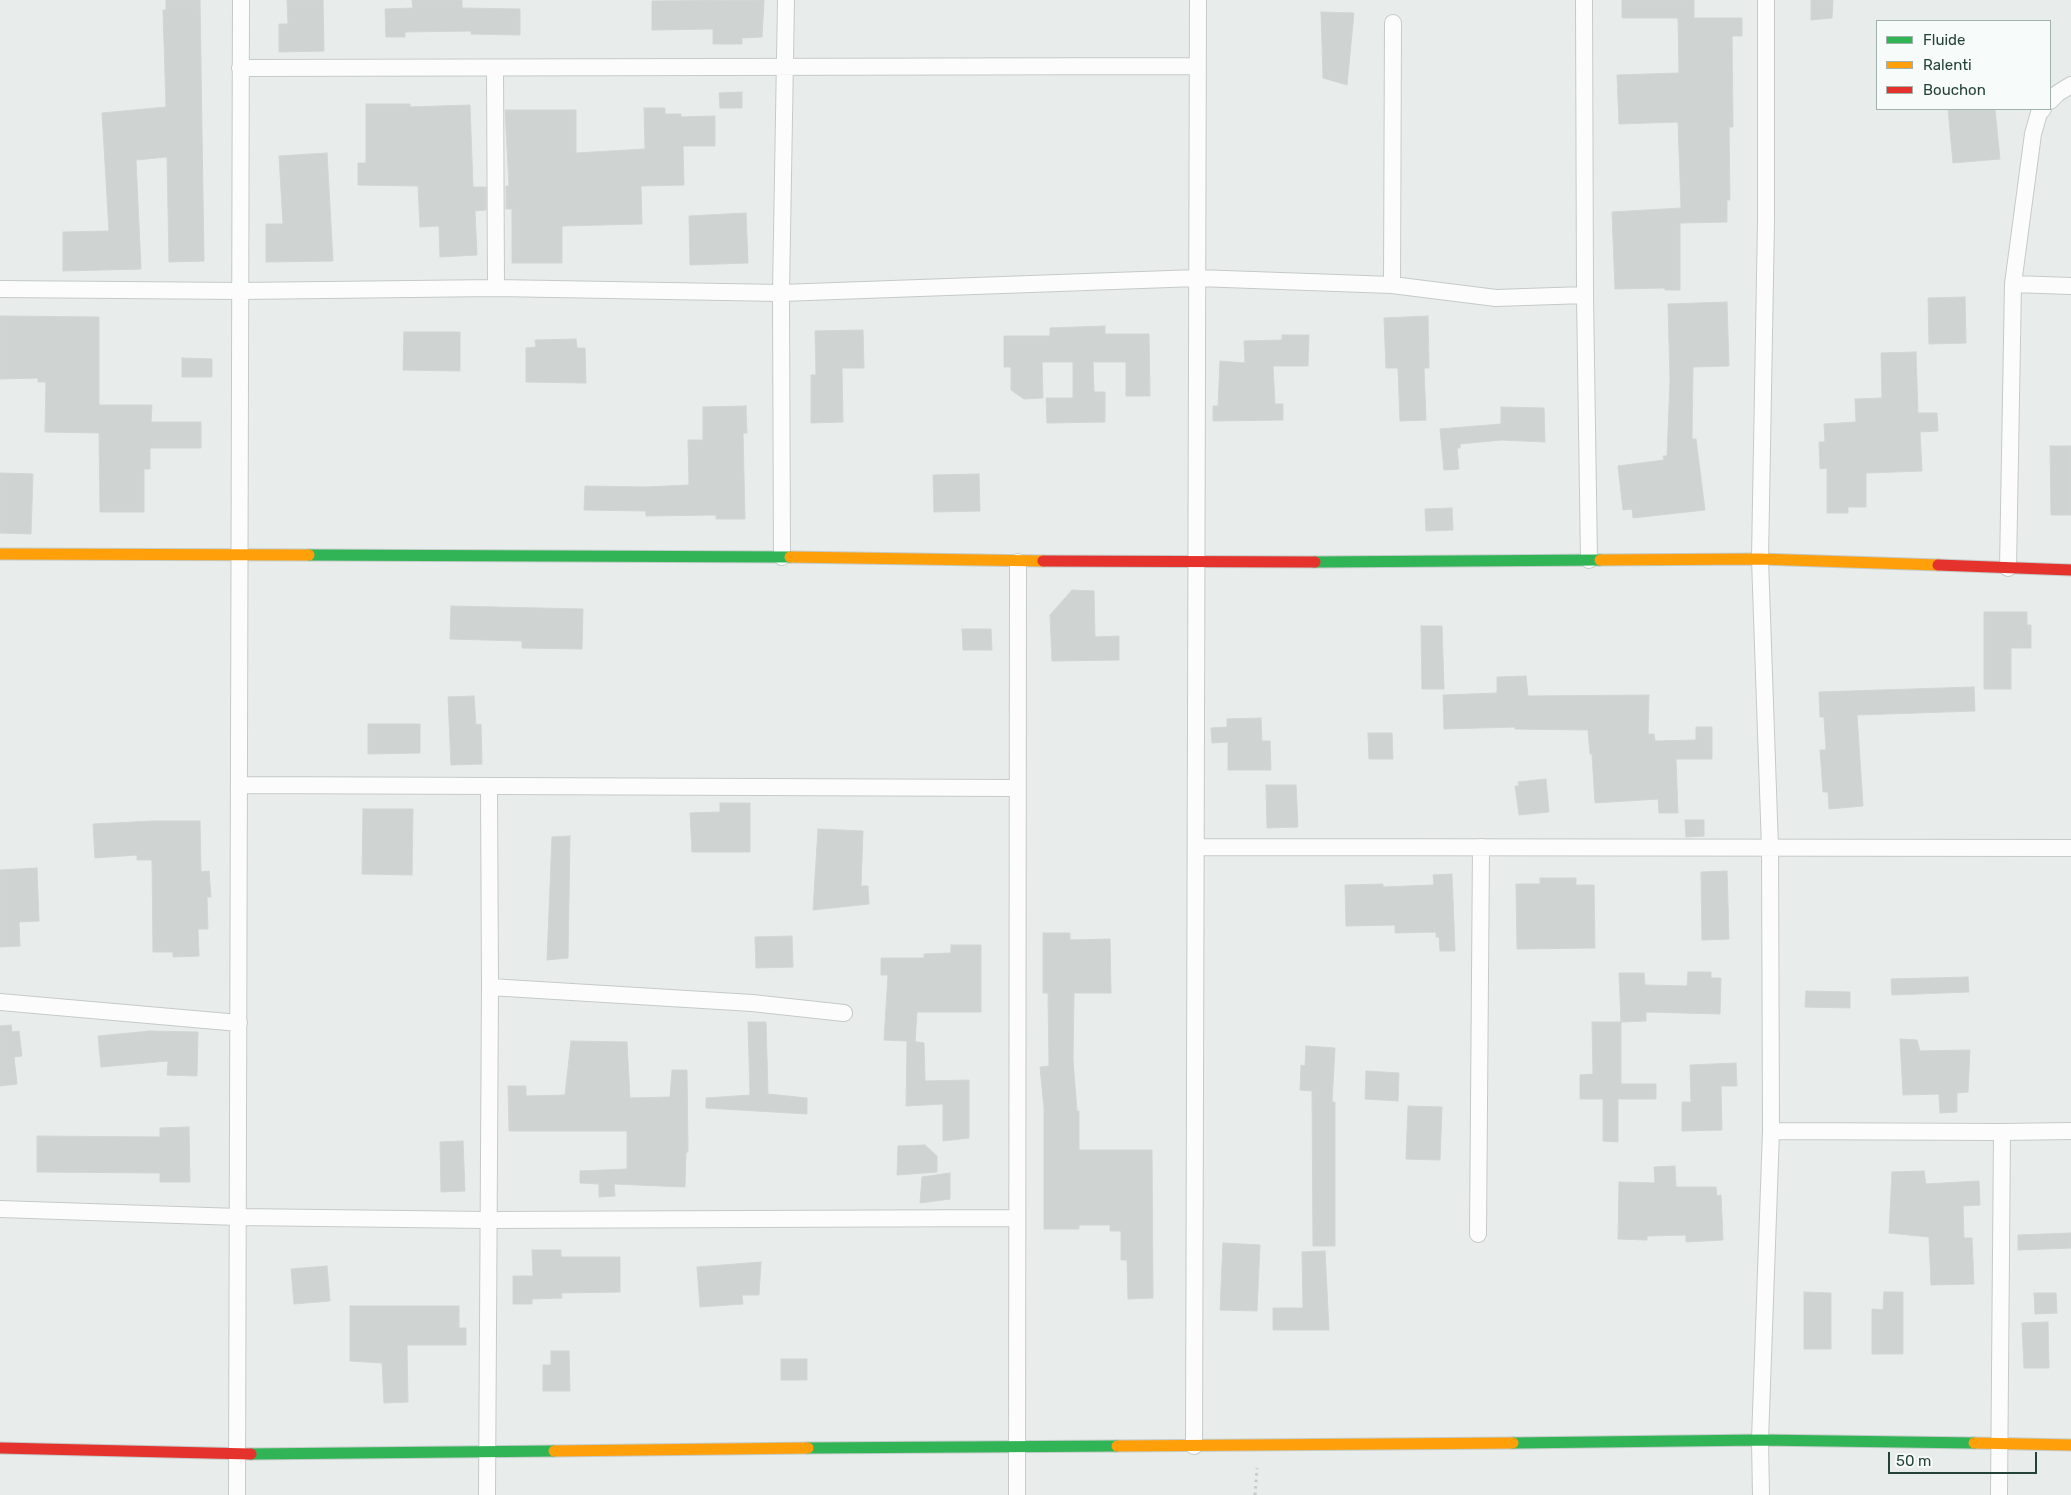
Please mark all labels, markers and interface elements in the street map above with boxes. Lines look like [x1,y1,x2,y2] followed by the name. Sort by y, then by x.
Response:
[1876,20,2051,110] legend
[1923,31,1965,49] text: Fluide
[1923,56,1972,74] text: Ralenti
[1923,81,1986,99] text: Bouchon
[1891,1442,2040,1474] scale bar
[1896,1452,1931,1470] text: 50 m

